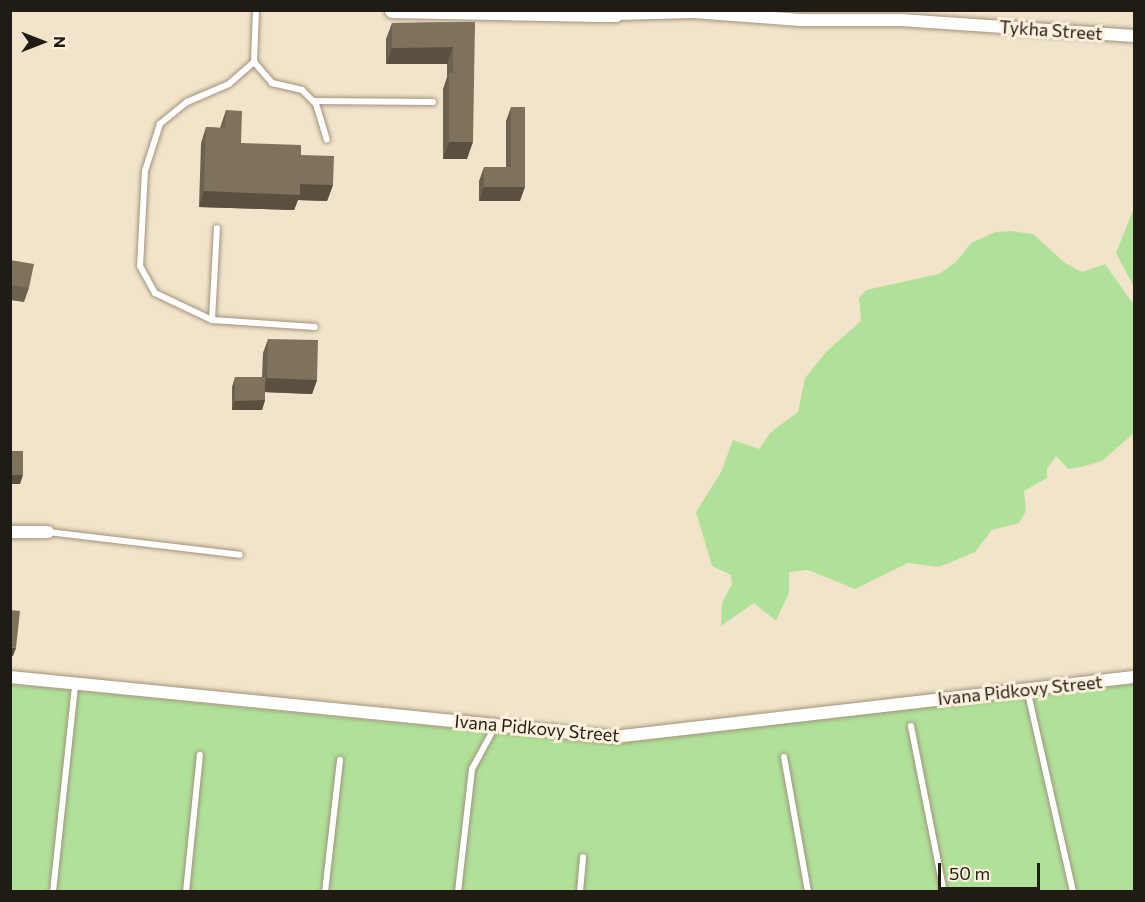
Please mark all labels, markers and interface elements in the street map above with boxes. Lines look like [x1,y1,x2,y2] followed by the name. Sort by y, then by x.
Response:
[12,12,72,72] north arrow
[999,16,1103,44] street label: Tykha Street
[51,36,70,48] text: N
[937,671,1103,709] street label: Ivana Pidkovy Street
[454,710,620,746] street label: Ivana Pidkovy Street
[941,851,1043,889] scale bar
[949,862,990,884] text: 50 m

